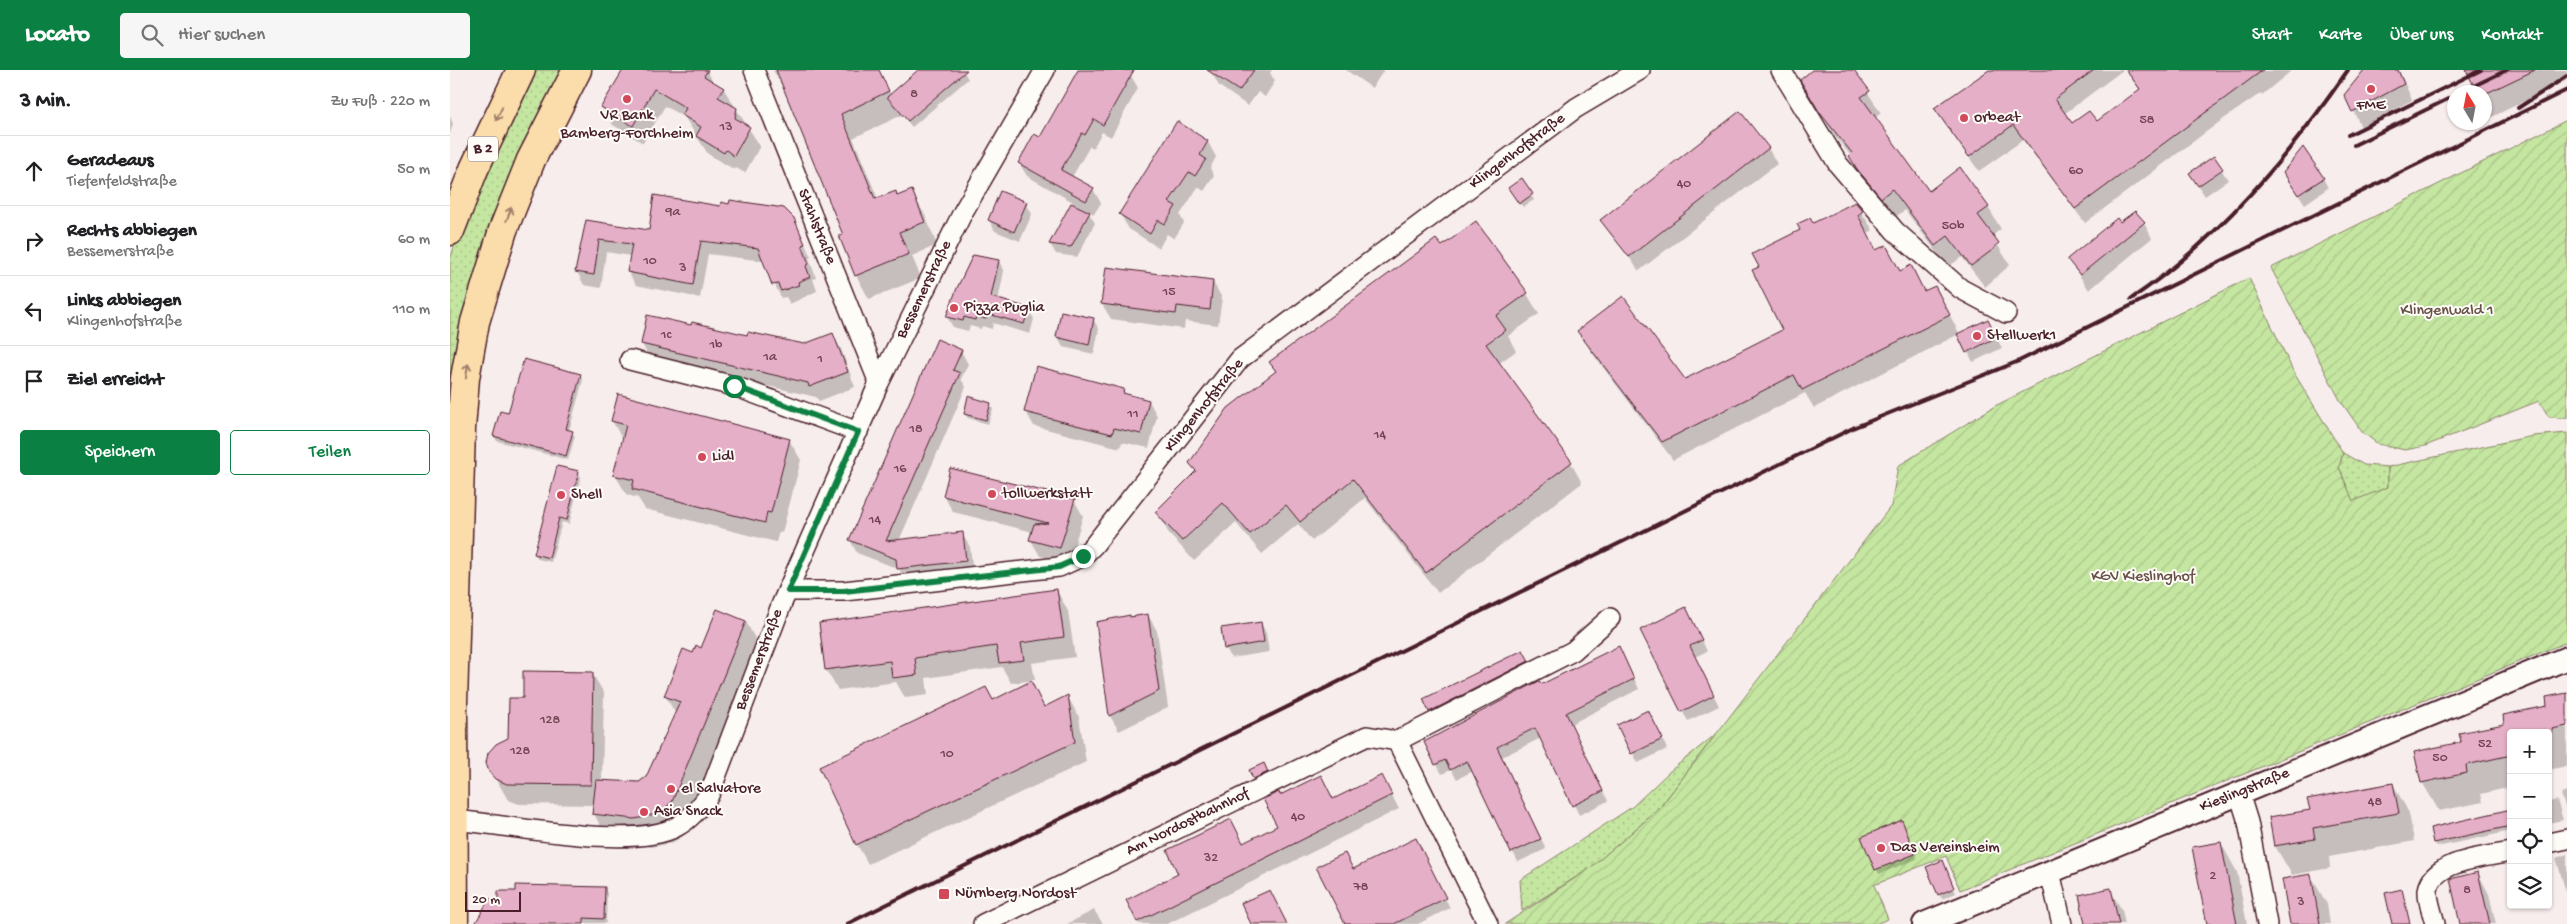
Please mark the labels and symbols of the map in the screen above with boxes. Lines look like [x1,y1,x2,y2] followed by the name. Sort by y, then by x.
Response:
[2365,83,2377,95] marker: FME
[2447,85,2492,130] north arrow
[910,86,918,103] house number: 8
[621,93,633,105] marker: VR Bank Bamberg-Forchheim
[2355,97,2387,116] place label: FME
[494,106,504,121] one-way arrow
[560,107,694,144] place label: VR Bank Bamberg-Forchheim
[1466,109,1570,194] street label: Klingenhofstraße
[1974,109,2022,128] place label: orbeat
[1958,112,1970,124] marker: orbeat
[2139,112,2155,129] house number: 58
[719,119,732,136] house number: 13
[468,136,498,162] road number: B 2
[2068,163,2084,180] house number: 60
[1677,176,1691,193] house number: 40
[792,186,840,268] street label: Stahlstraße
[665,204,682,221] house number: 9a
[505,207,514,223] one-way arrow
[1942,218,1965,235] house number: 50b
[893,237,957,343] street label: Bessemerstraße
[642,253,657,270] house number: 10
[678,260,687,277] house number: 3
[1161,284,1176,301] house number: 15
[963,299,1046,318] place label: Pizza Puglia
[948,302,960,314] marker: Pizza Puglia
[2401,302,2493,321] park label: Klingenwald 1
[660,327,672,344] house number: 1c
[1987,327,2056,346] place label: Stellwerk1
[1971,330,1983,342] marker: Stellwerk1
[708,337,723,354] house number: 1b
[762,349,778,366] house number: 1a
[816,351,823,368] house number: 1
[1161,355,1249,457] street label: Klingenhofstraße
[462,363,472,379] one-way arrow
[723,375,746,398] route start
[1126,406,1139,423] house number: 11
[908,421,923,438] house number: 18
[1373,427,1387,444] house number: 14
[712,448,734,467] place label: Lidl
[696,451,708,463] marker: Lidl
[893,461,907,478] house number: 16
[1001,485,1093,504] place label: tollwerkstatt
[571,486,602,505] place label: Shell
[986,488,998,500] marker: tollwerkstatt
[555,489,567,501] marker: Shell
[868,512,882,529] house number: 14
[1072,545,1095,568] route end
[2091,568,2196,587] park label: KGV Kieslinghof
[732,606,788,714] street label: Bessemerstraße
[539,712,560,729] house number: 128
[2478,736,2492,753] house number: 52
[509,743,530,760] house number: 128
[939,746,954,763] house number: 10
[2432,750,2448,767] house number: 50
[2197,764,2293,818] street label: Kieslingstraße
[681,780,762,799] place label: el Salvatore
[665,783,677,795] marker: el Salvatore
[1123,785,1254,861] street label: Am Nordostbahnhof
[2368,794,2382,811] house number: 48
[654,803,724,822] place label: Asia Snack
[638,806,650,818] marker: Asia Snack
[1291,809,1305,826] house number: 40
[1890,839,2000,858] place label: Das Vereinsheim
[1875,842,1887,854] marker: Das Vereinsheim
[1203,850,1218,867] house number: 32
[2210,868,2217,885] house number: 2
[1353,879,1369,896] house number: 78
[2463,882,2471,899] house number: 8
[955,885,1077,904] place label: Nürnberg Nordost
[937,887,951,901] marker: Nürnberg Nordost
[465,889,521,912] scale bar
[2296,894,2305,911] house number: 3

